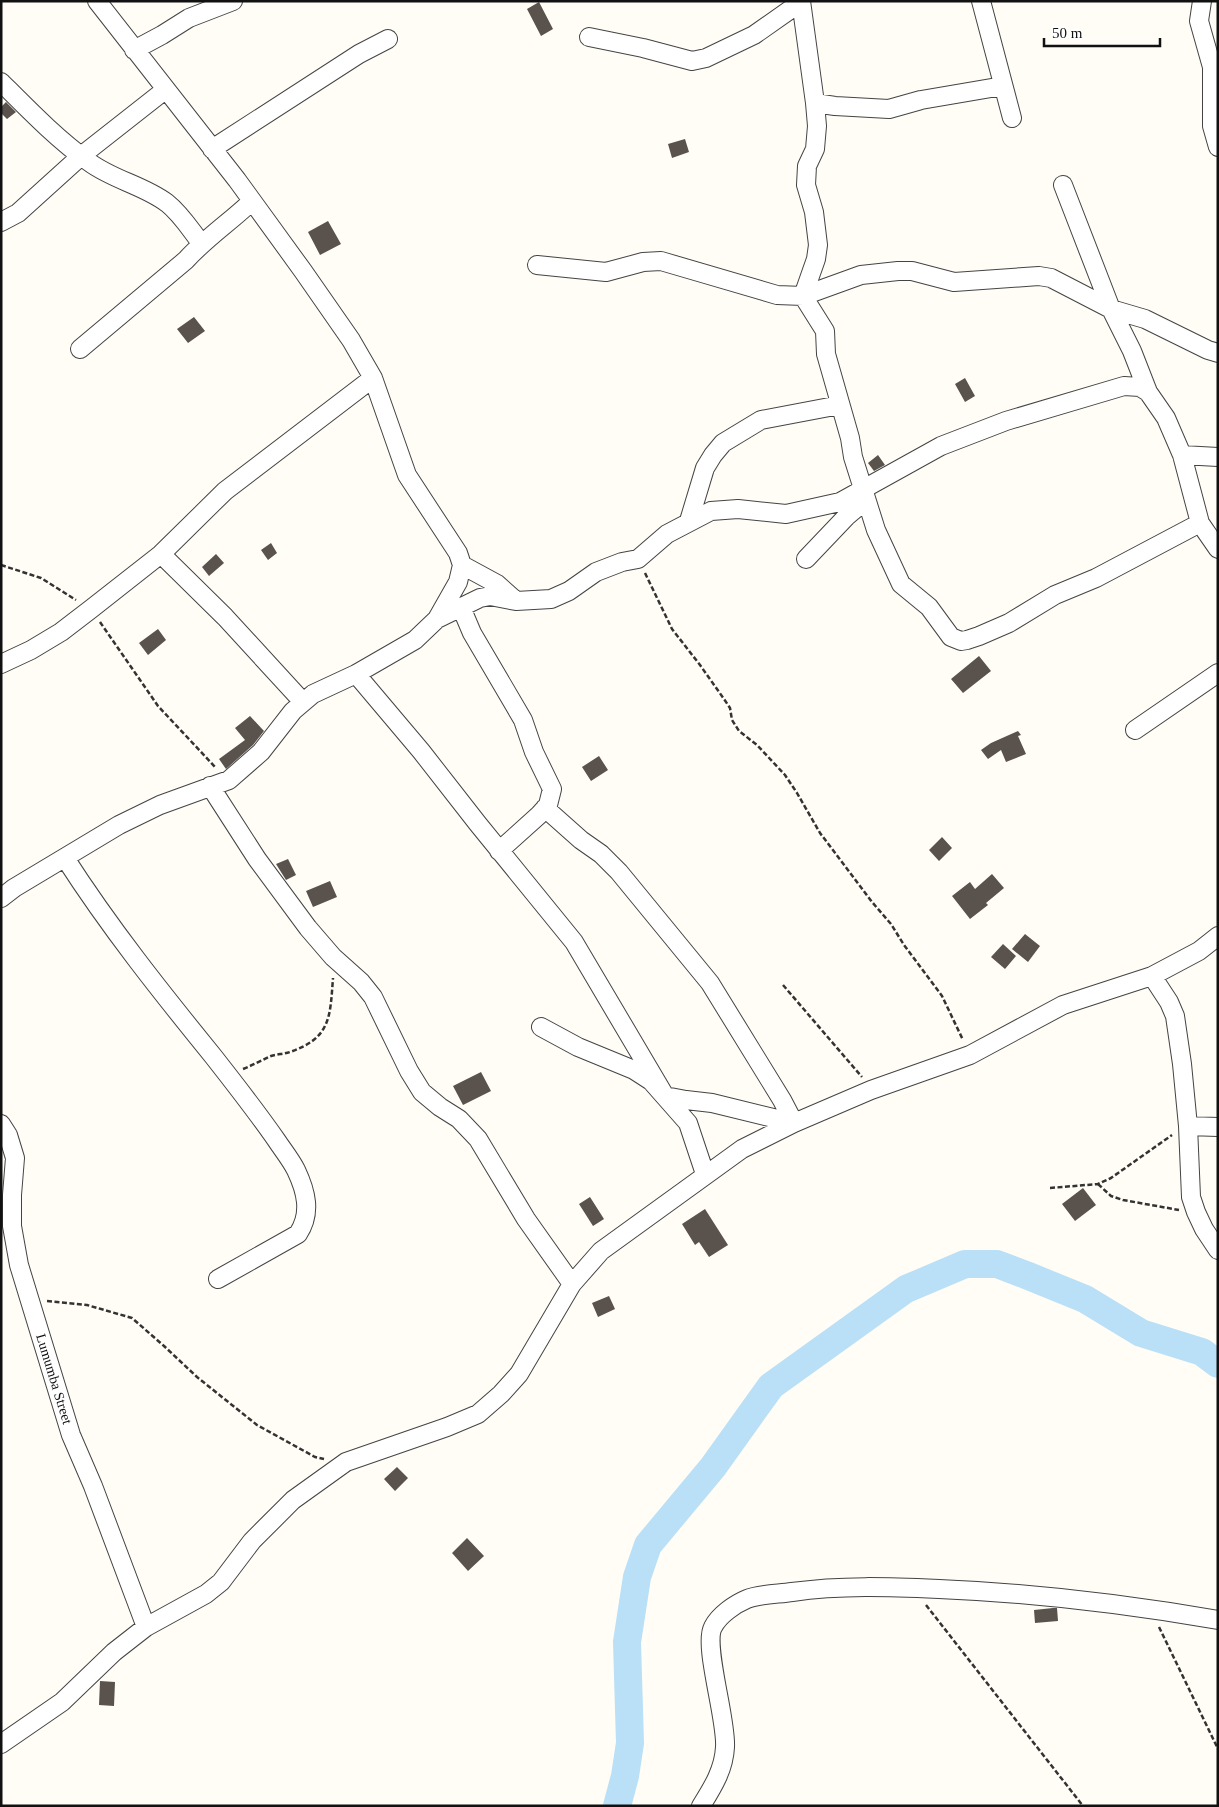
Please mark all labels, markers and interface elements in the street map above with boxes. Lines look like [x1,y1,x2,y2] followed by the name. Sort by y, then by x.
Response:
[1044,15,1160,47] scale bar
[1052,25,1083,41] text: 50 m
[33,1332,75,1426] street label: Lumumba Street

